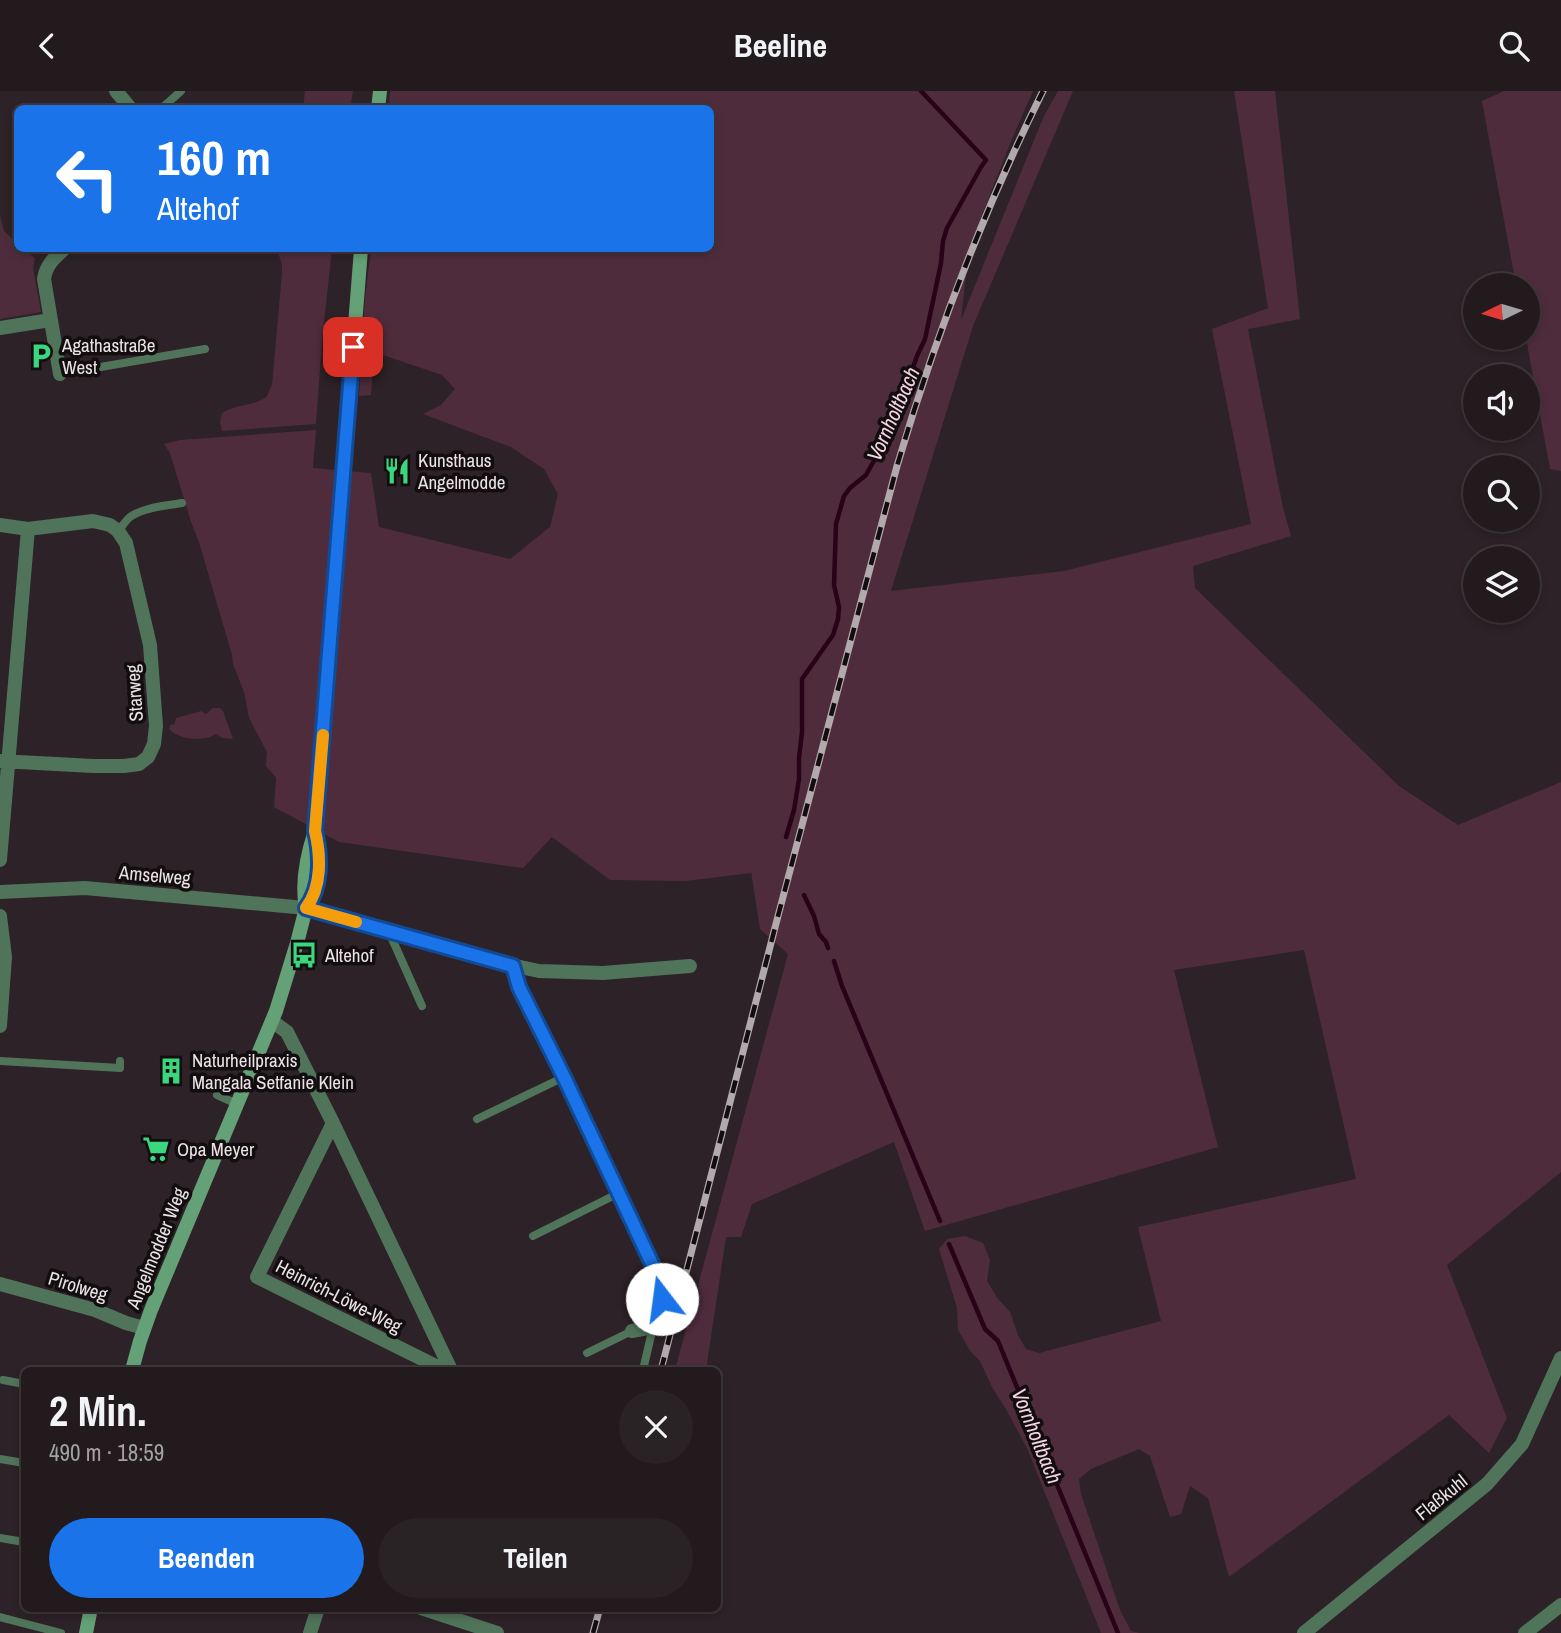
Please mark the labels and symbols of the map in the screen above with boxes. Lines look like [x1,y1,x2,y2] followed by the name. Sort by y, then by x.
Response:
[1463,273,1540,350] north arrow
[323,317,383,377] pin
[61,332,156,380] place label: Agathastraße West
[26,341,56,371] parking icon: Agathastraße West
[859,362,927,466] water label: Vornholtbach
[417,447,505,495] place label: Kunsthaus Angelmodde
[382,456,412,486] restaurant icon: Kunsthaus Angelmodde
[119,663,149,722] street label: Starweg
[117,859,192,891] street label: Amselweg
[289,940,319,970] bus stop icon: Altehof
[324,942,374,968] place label: Altehof
[192,1047,354,1095] place label: Naturheilpraxis Mangala Setfanie Klein
[156,1056,186,1086] building icon: Naturheilpraxis Mangala Setfanie Klein
[141,1134,171,1164] supermarket icon: Opa Meyer
[177,1136,255,1162] place label: Opa Meyer
[119,1183,192,1313] street label: Angelmodder Weg
[272,1253,407,1339] street label: Heinrich-Löwe-Weg
[625,1262,699,1336] position arrow
[45,1265,111,1307] street label: Pirolweg
[1005,1384,1069,1488] water label: Vornholtbach
[1410,1468,1472,1526] street label: Flaßkuhl

